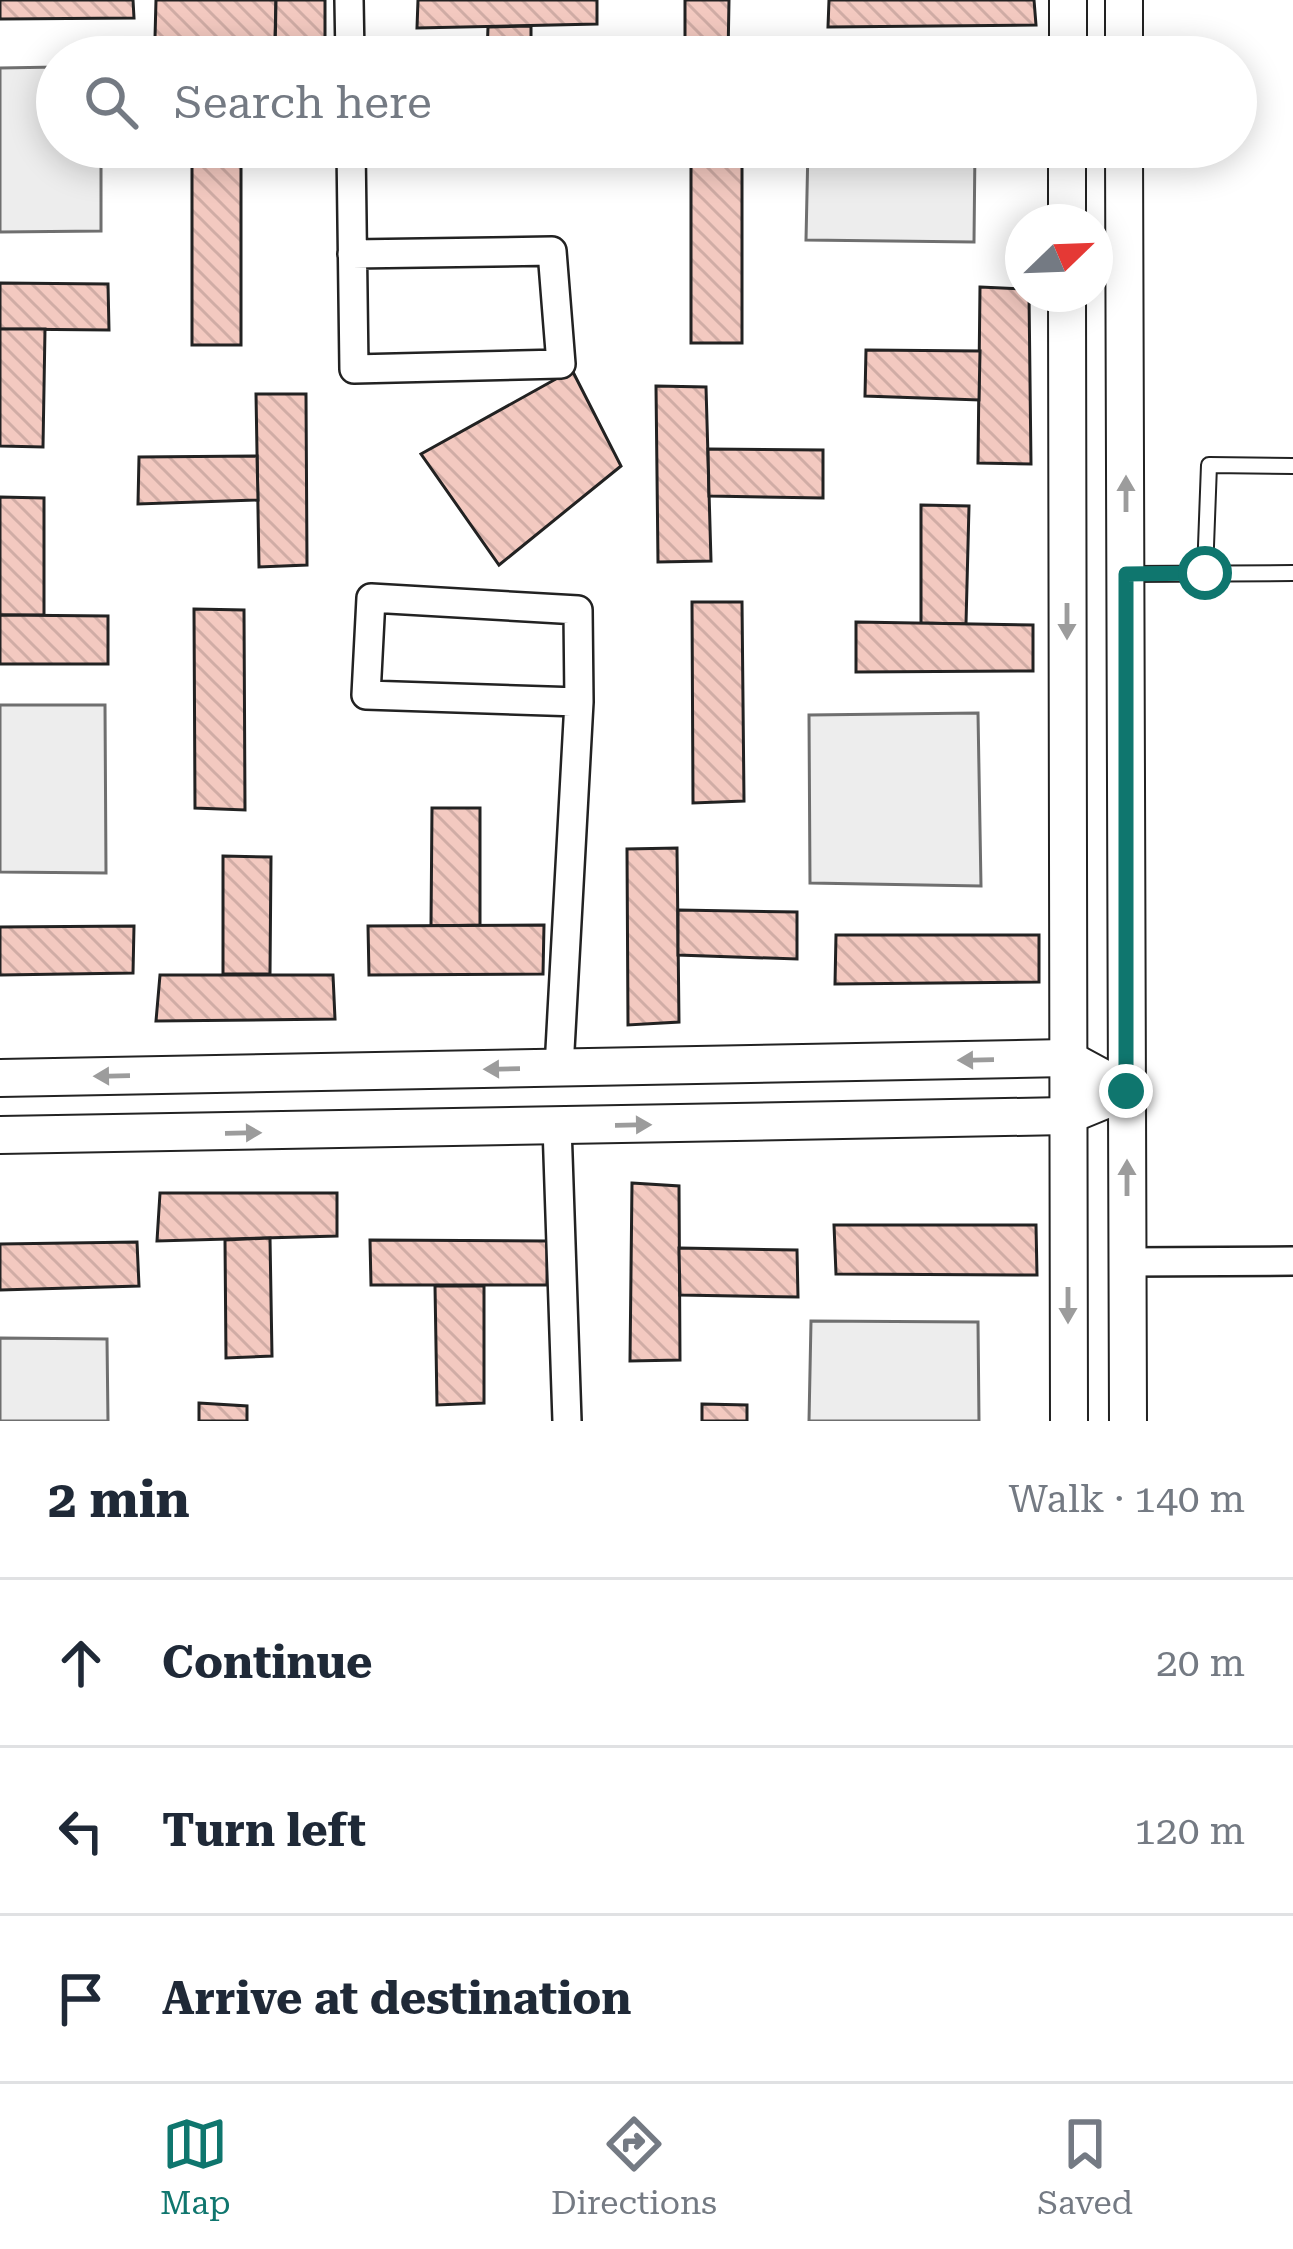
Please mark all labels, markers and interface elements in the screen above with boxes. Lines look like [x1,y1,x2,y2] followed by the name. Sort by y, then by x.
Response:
[36,36,1257,168] search box
[78,69,144,135] icon: search
[174,76,432,129] text: Search here
[1005,204,1113,312] north arrow
[1116,474,1136,512] one-way arrow
[1178,546,1232,600] route start
[1057,603,1077,641] one-way arrow
[956,1050,994,1070] one-way arrow
[482,1059,520,1078] one-way arrow
[1099,1064,1153,1118] route end
[92,1066,130,1085] one-way arrow
[615,1115,653,1135] one-way arrow
[225,1123,263,1143] one-way arrow
[1117,1158,1137,1196] one-way arrow
[1058,1287,1078,1325] one-way arrow
[48,1470,190,1529] text: 2 min
[1009,1476,1245,1522] text: Walk · 140 m
[48,1630,114,1696] icon: ahead
[162,1636,373,1689] text: Continue
[1156,1640,1245,1686] text: 20 m
[48,1798,114,1864] icon: left
[162,1804,366,1857] text: Turn left
[1134,1808,1245,1854] text: 120 m
[48,1966,114,2032] icon: arrive
[162,1972,631,2025] text: Arrive at destination
[160,2111,231,2222] tab: Map
[551,2111,717,2222] tab: Directions
[1037,2111,1133,2222] tab: Saved

